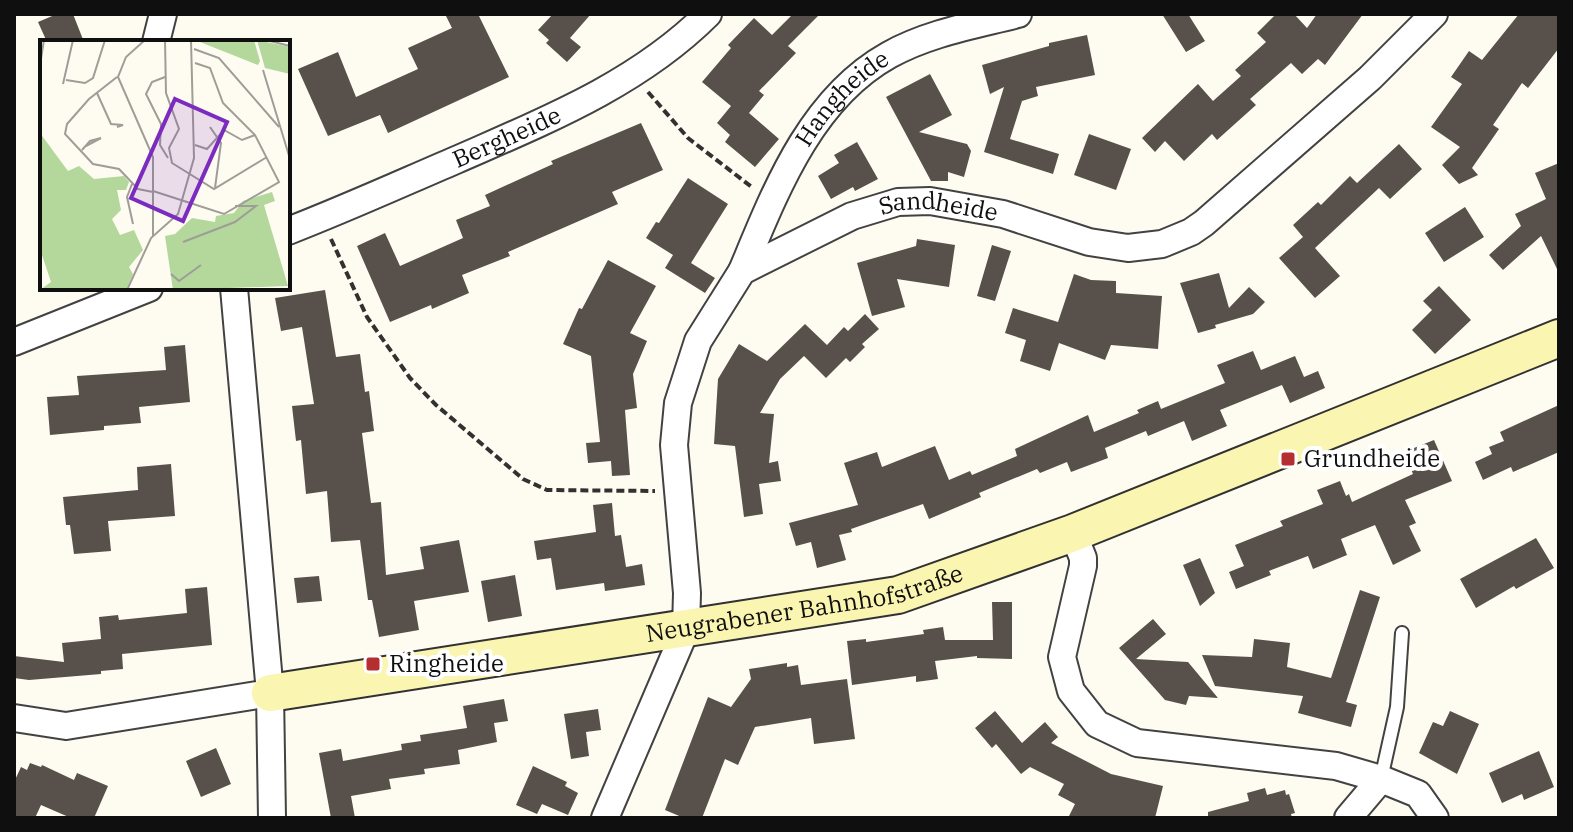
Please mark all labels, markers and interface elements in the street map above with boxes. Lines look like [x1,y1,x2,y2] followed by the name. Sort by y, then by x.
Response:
[40,40,290,290] inset map
[787,42,894,152] street label: Hangheide
[447,98,566,175] street label: Bergheide
[875,184,1001,228] street label: Sandheide
[1304,442,1440,474] place label: Grundheide
[1279,450,1297,468] marker: Grundheide
[643,556,967,649] street label: Neugrabener Bahnhofstraße
[389,647,504,679] place label: Ringheide
[364,655,382,673] marker: Ringheide

